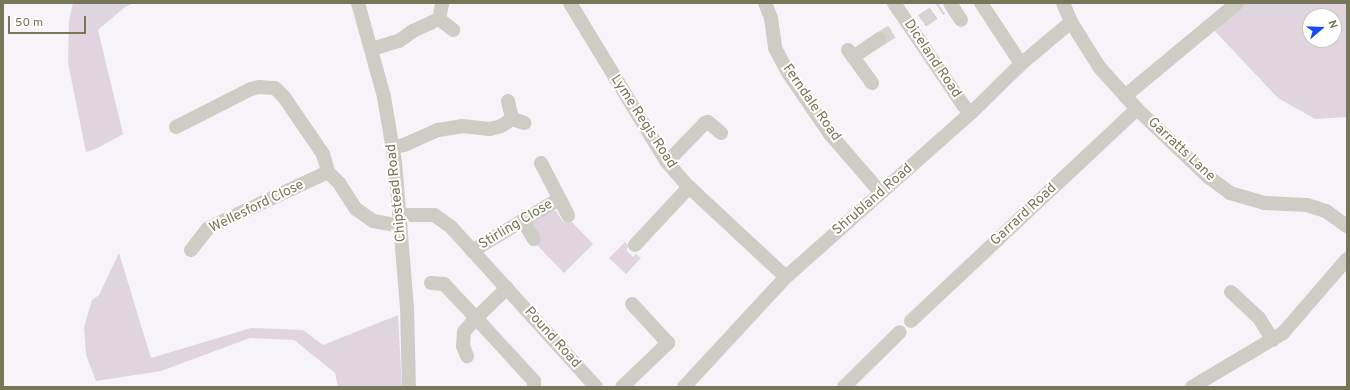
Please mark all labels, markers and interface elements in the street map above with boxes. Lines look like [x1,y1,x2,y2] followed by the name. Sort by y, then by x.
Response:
[10,8,88,34] scale bar
[1302,8,1342,48] north arrow
[15,15,43,31] text: 50 m
[900,17,964,101] street label: Diceland Road
[1324,18,1340,30] text: N
[778,61,844,145] street label: Ferndale Road
[607,72,679,172] street label: Lyme Regis Road
[1144,115,1218,185] street label: Garratts Lane
[384,143,410,243] street label: Chipstead Road
[830,161,916,239] street label: Shrubland Road
[207,177,307,237] street label: Wellesford Close
[988,180,1060,250] street label: Garrard Road
[476,196,556,254] street label: Stirling Close
[520,304,584,372] street label: Pound Road

